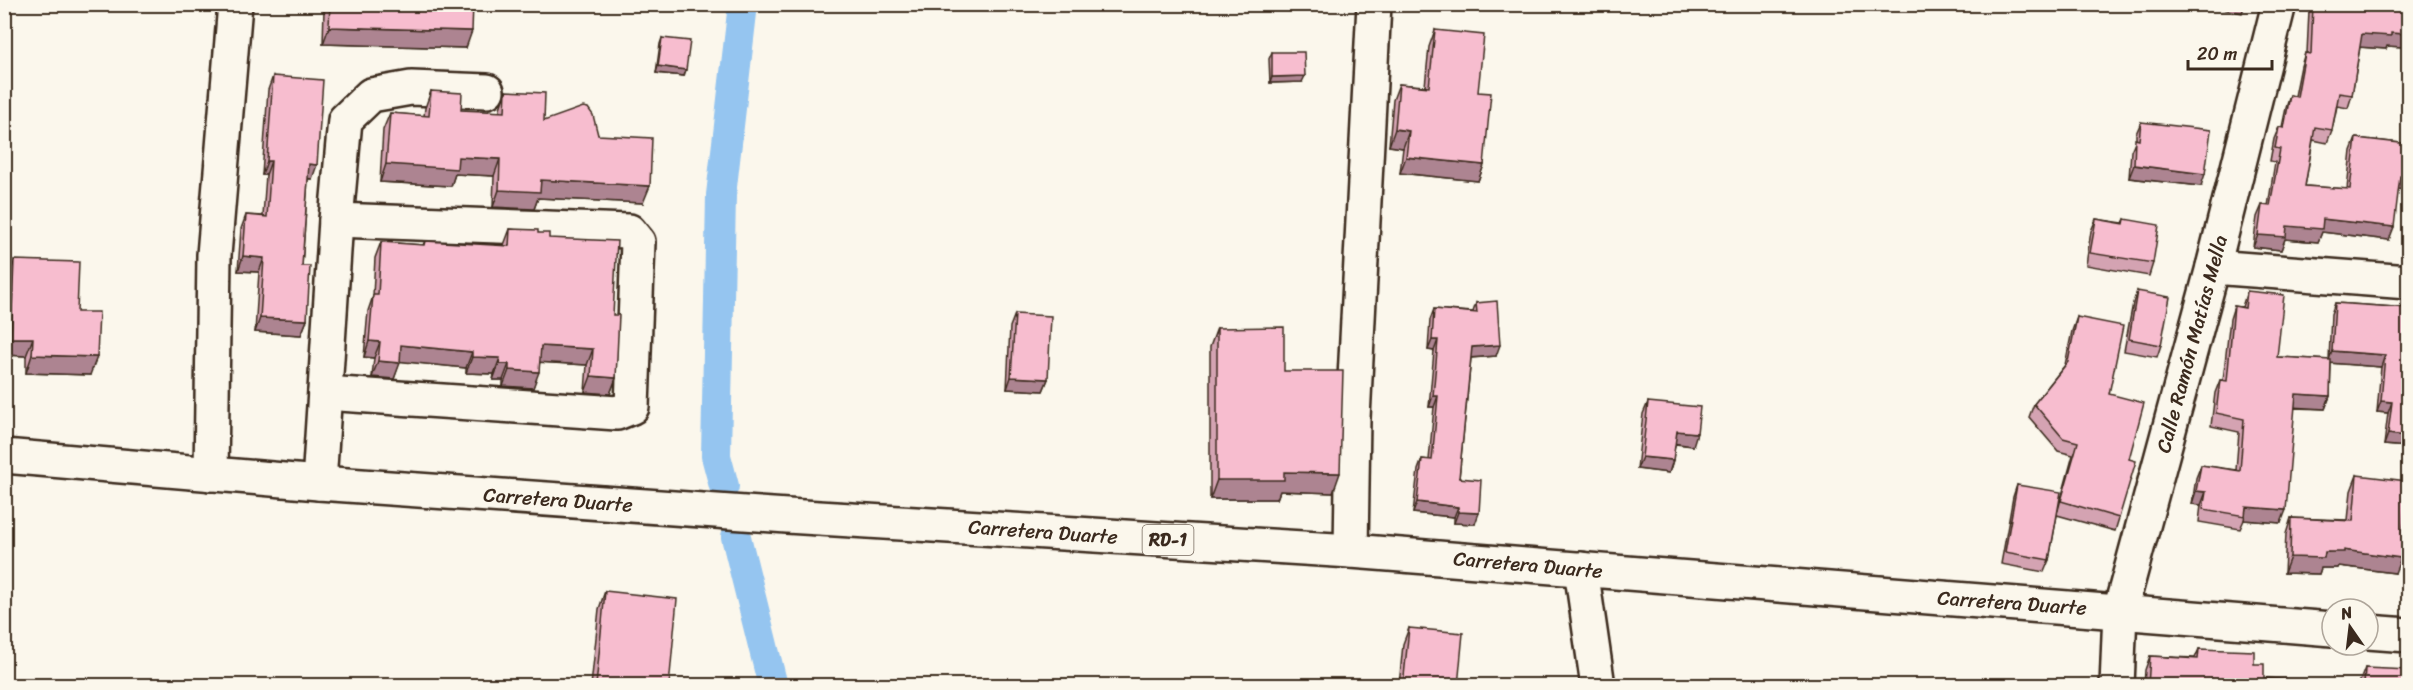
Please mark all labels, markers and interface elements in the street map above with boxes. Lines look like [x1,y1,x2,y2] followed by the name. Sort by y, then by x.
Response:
[2188,33,2272,71] scale bar
[2197,38,2237,70] text: 20 m
[2146,231,2238,457] street label: Calle Ramón Matías Mella
[482,477,634,523] street label: Carretera Duarte
[967,509,1119,555] street label: Carretera Duarte
[1142,525,1194,555] road number: RD-1
[1452,541,1604,589] street label: Carretera Duarte
[1936,580,2088,626] street label: Carretera Duarte
[2320,597,2380,657] north arrow
[2337,597,2356,629] text: N

